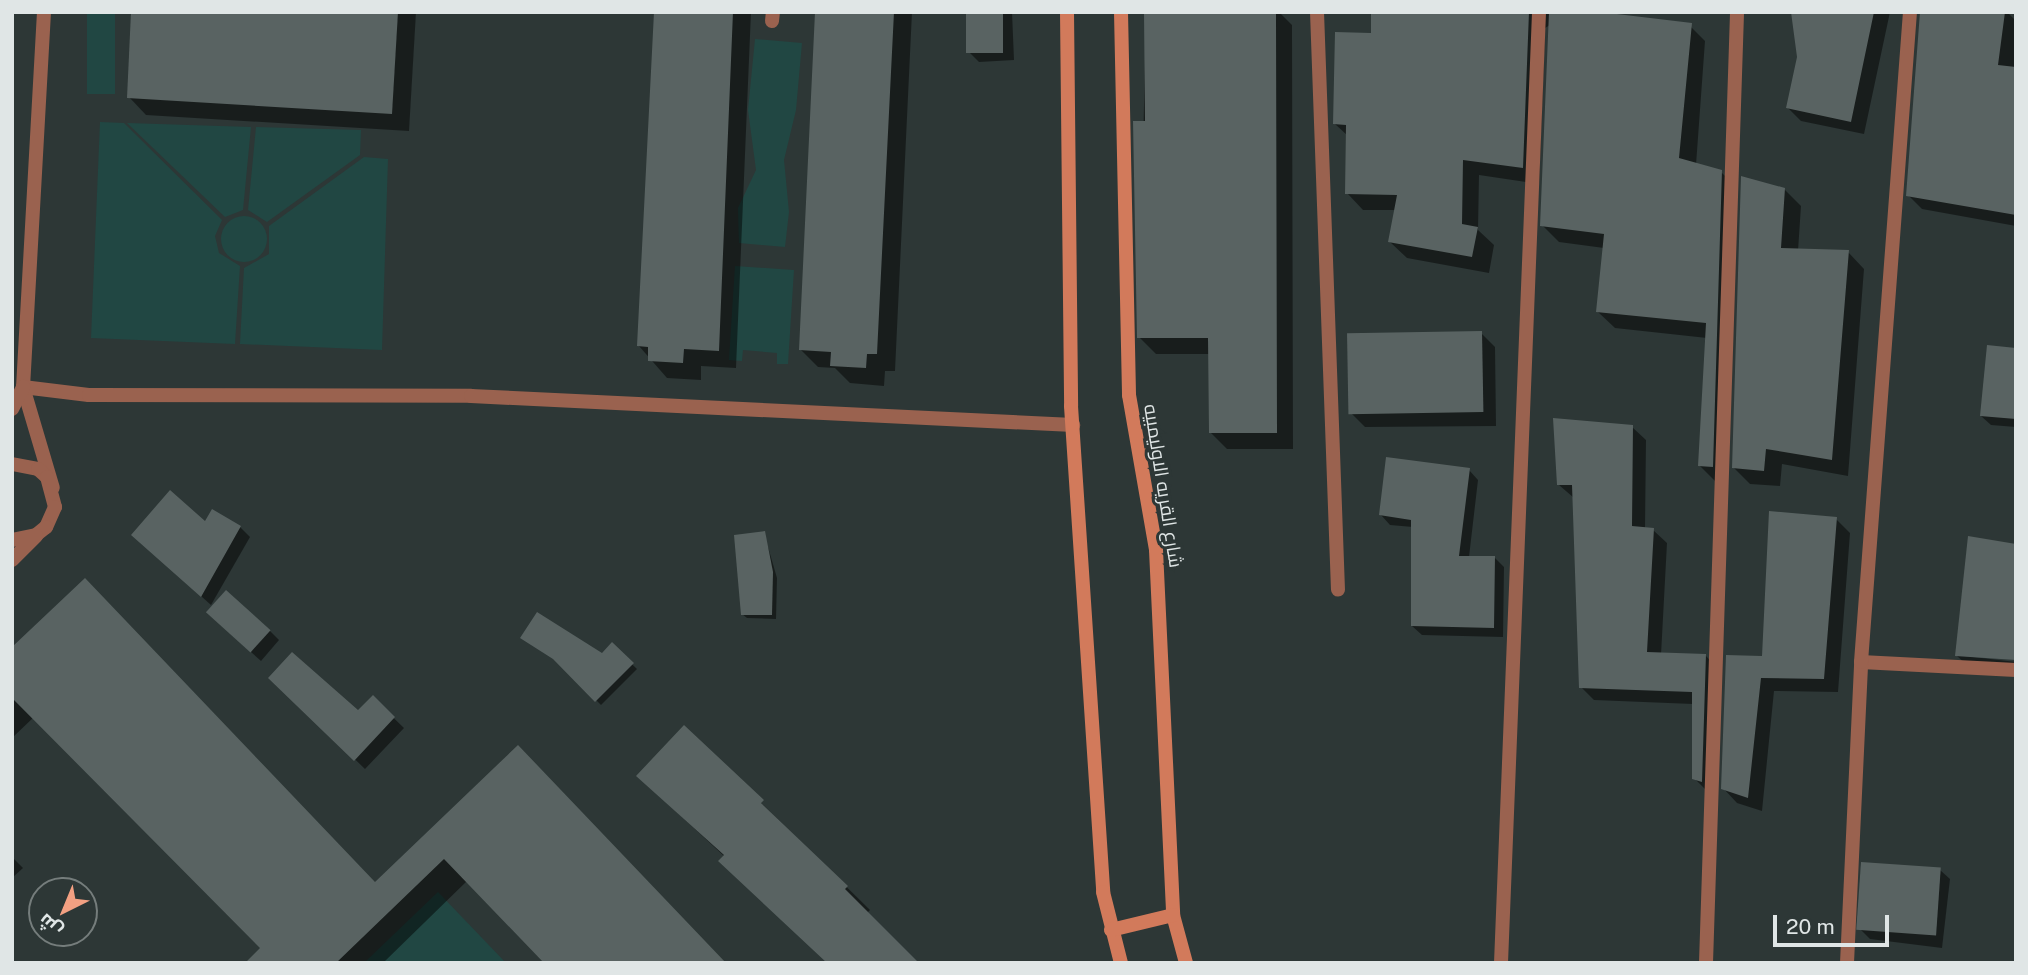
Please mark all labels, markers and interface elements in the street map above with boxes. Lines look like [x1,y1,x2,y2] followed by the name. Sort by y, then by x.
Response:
[1139,403,1187,569] street label: شارع القريه الاوليمبيه
[28,877,98,947] north arrow
[1776,902,1892,946] scale bar
[34,910,66,942] text: ش
[1786,914,1835,939] text: 20 m

